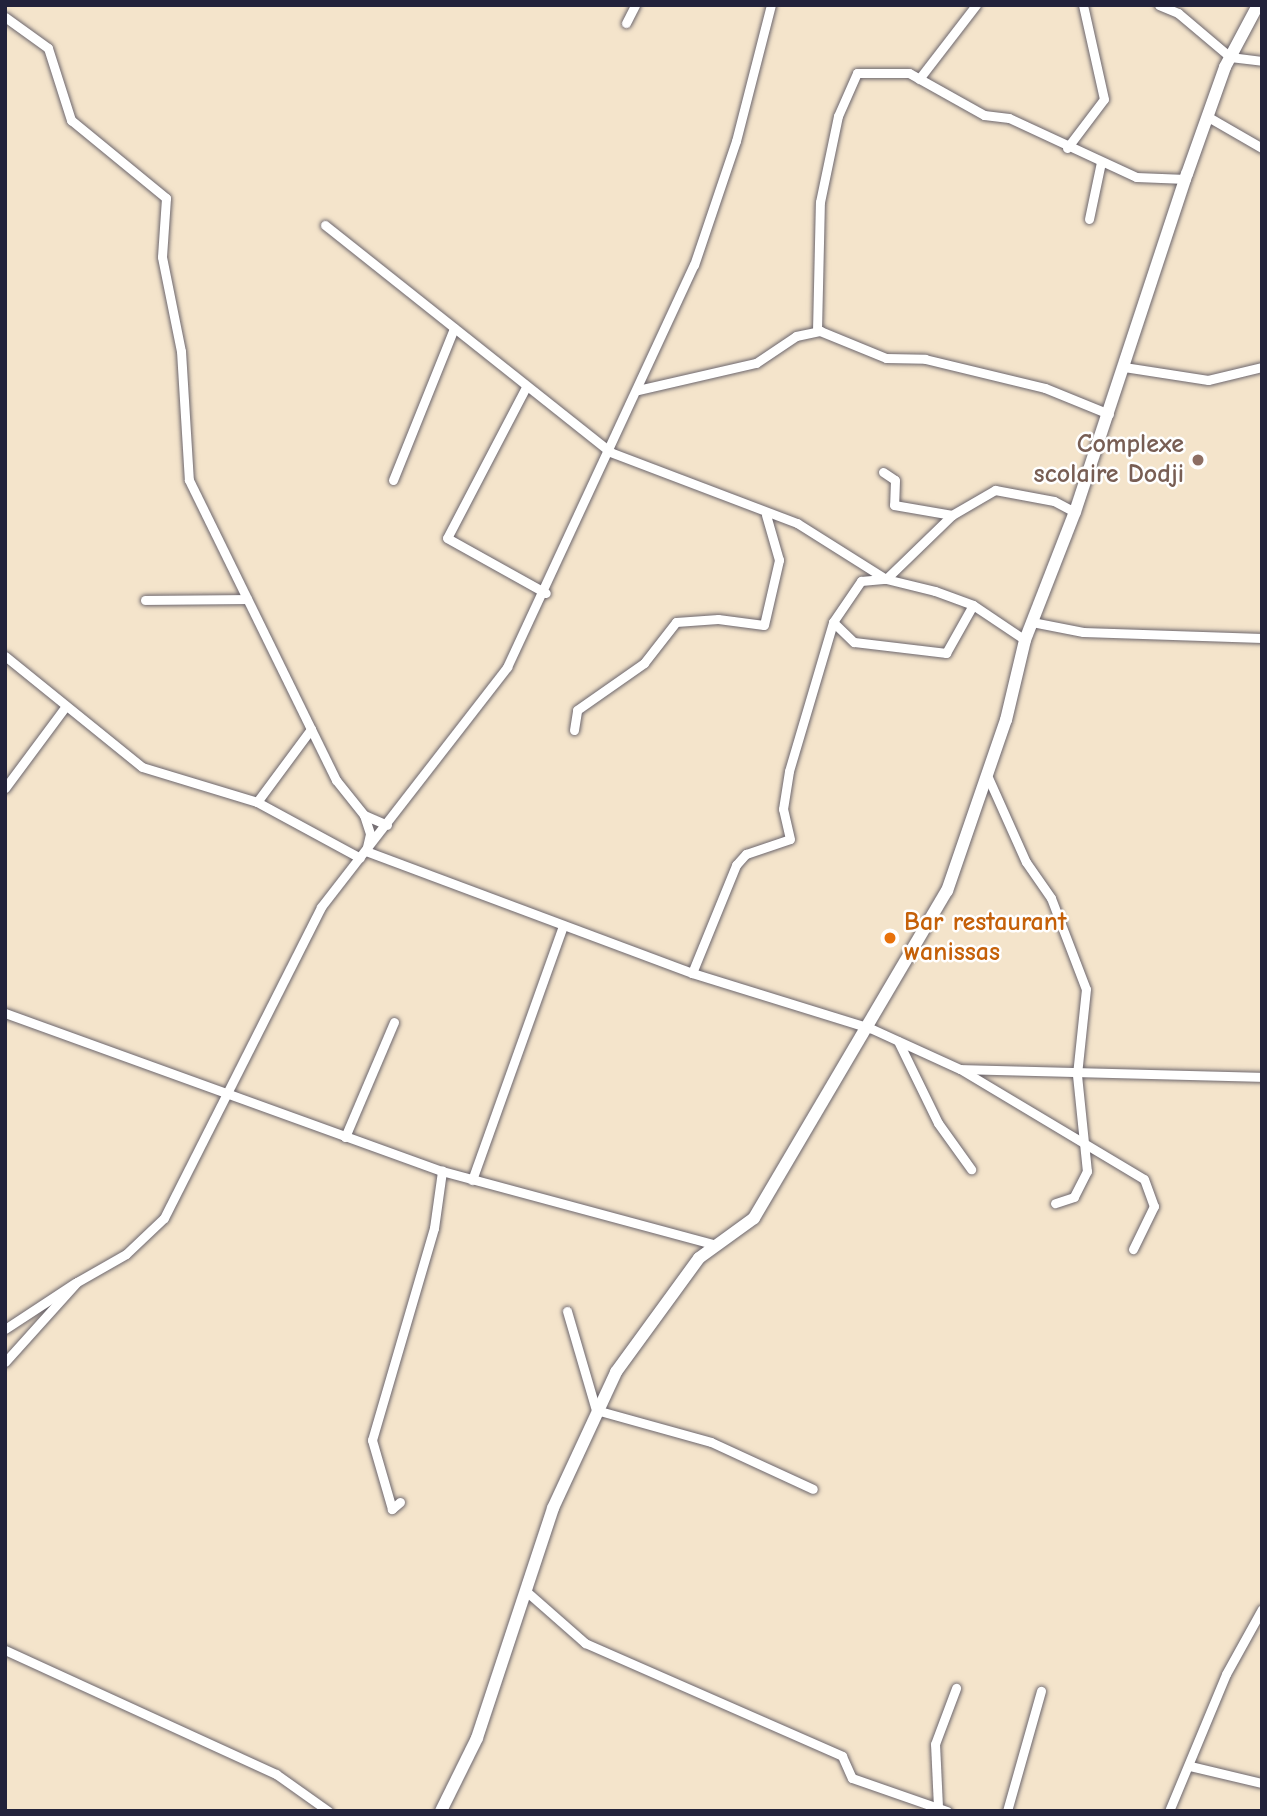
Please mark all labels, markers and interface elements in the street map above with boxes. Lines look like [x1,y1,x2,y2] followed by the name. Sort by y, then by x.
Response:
[1034,429,1184,490] place label: Complexe scolaire Dodji
[1190,452,1206,468] marker: Complexe scolaire Dodji
[904,907,1066,968] place label: Bar restaurant wanissas
[882,930,898,946] marker: Bar restaurant wanissas

